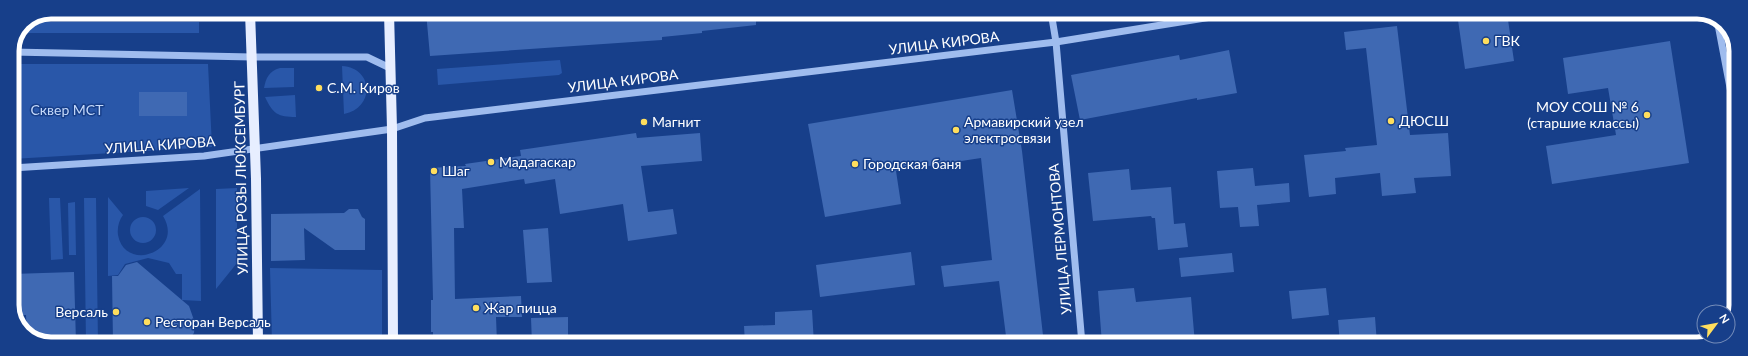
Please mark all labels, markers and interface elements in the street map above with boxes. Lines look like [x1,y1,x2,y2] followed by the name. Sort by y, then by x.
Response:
[888,27,1001,58] street label: УЛИЦА КИРОВА
[1494,32,1521,49] place label: ГВК
[1481,36,1491,46] marker: ГВК
[567,65,680,96] street label: УЛИЦА КИРОВА
[327,79,400,96] place label: С.М. Киров
[230,80,251,275] street label: УЛИЦА РОЗЫ ЛЮКСЕМБУРГ
[314,83,324,93] marker: С.М. Киров
[1527,98,1639,131] place label: МОУ СОШ № 6 (старшие классы)
[31,101,104,118] park label: Сквер МСТ
[1642,110,1652,120] marker: МОУ СОШ № 6 (старшие классы)
[1399,112,1449,129] place label: ДЮСШ
[652,113,701,130] place label: Магнит
[964,113,1084,146] place label: Армавирский узел электросвязи
[1386,116,1396,126] marker: ДЮСШ
[639,117,649,127] marker: Магнит
[951,125,961,135] marker: Армавирский узел электросвязи
[104,132,216,157] street label: УЛИЦА КИРОВА
[499,153,576,170] place label: Мадагаскар
[863,155,961,172] place label: Городская баня
[486,157,496,167] marker: Мадагаскар
[850,159,860,169] marker: Городская баня
[442,162,470,179] place label: Шаг
[1044,162,1075,315] street label: УЛИЦА ЛЕРМОНТОВА
[429,166,439,176] marker: Шаг
[484,299,557,316] place label: Жар пицца
[55,303,108,320] place label: Версаль
[471,303,481,313] marker: Жар пицца
[1696,304,1736,344] north arrow
[111,307,121,317] marker: Версаль
[1717,311,1733,325] text: N
[155,313,271,330] place label: Ресторан Версаль
[142,317,152,327] marker: Ресторан Версаль

